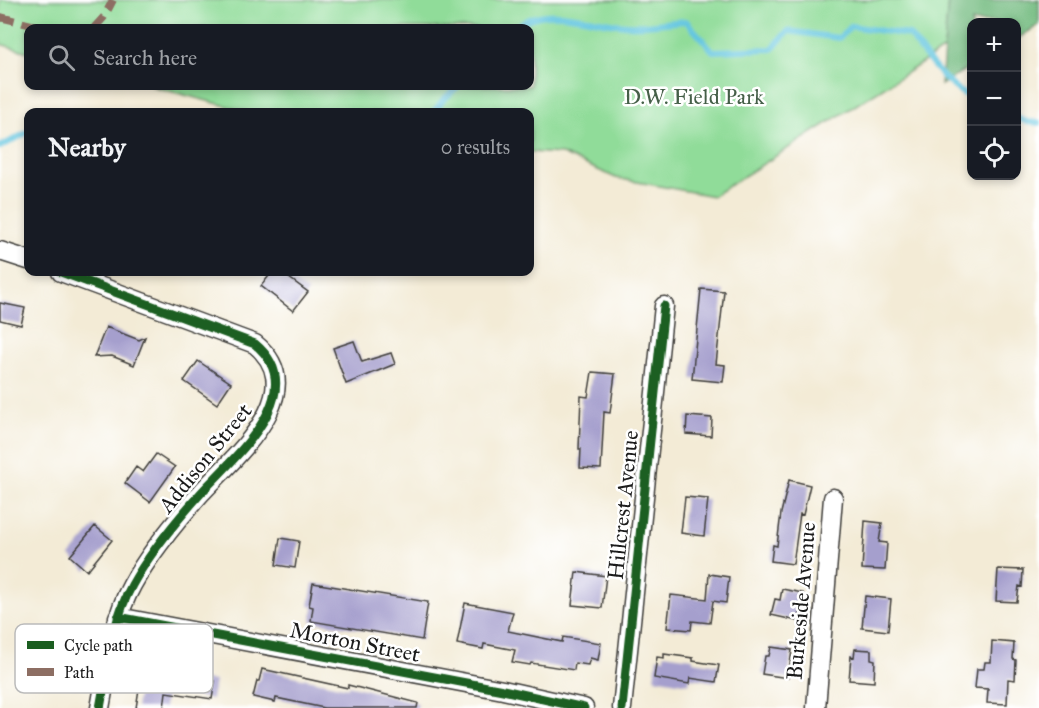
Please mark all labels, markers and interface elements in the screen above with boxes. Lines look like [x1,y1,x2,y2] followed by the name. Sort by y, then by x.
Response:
[967,18,1021,180] map controls
[967,18,1021,72] button: +
[24,24,534,90] search box
[45,41,78,74] icon: search
[93,44,197,71] text: Search here
[967,72,1021,126] button: −
[624,83,765,110] park label: D.W. Field Park
[967,126,1021,180] button: locate
[48,131,126,163] text: Nearby
[441,135,510,159] text: 0 results
[152,397,258,519] street label: Addison Street
[602,429,644,581] street label: Hillcrest Avenue
[781,521,821,681] street label: Burkeside Avenue
[288,616,423,668] street label: Morton Street
[15,624,213,693] legend
[64,636,133,655] text: Cycle path
[64,663,94,682] text: Path

